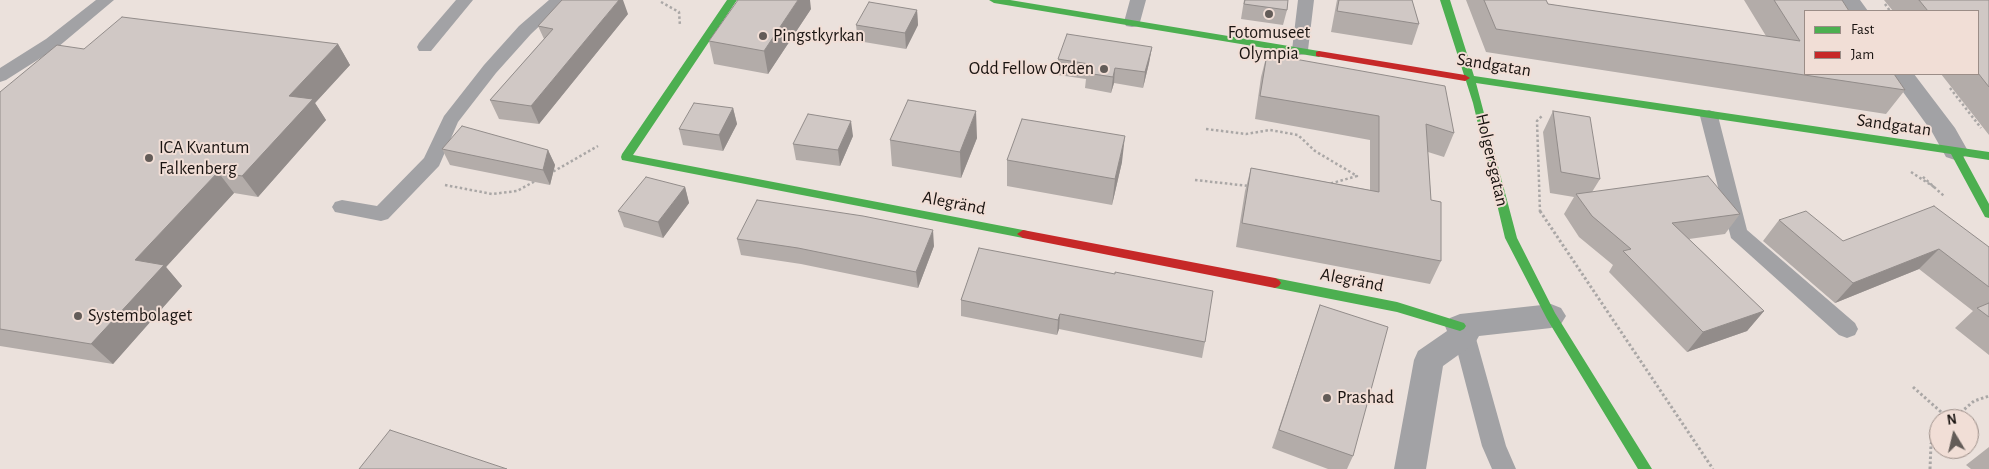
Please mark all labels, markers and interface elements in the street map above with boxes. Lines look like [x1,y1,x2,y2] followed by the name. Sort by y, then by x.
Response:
[1263,8,1275,20] marker: Fotomuseet Olympia
[1804,10,1979,75] legend
[1228,22,1310,64] place label: Fotomuseet Olympia
[1851,22,1874,37] text: Fast
[773,25,864,47] place label: Pingstkyrkan
[757,30,769,42] marker: Pingstkyrkan
[1851,47,1874,62] text: Jam
[1455,48,1533,82] street label: Sandgatan
[969,58,1094,80] place label: Odd Fellow Orden
[1098,63,1110,75] marker: Odd Fellow Orden
[1855,109,1933,141] street label: Sandgatan
[1471,111,1513,209] street label: Holgersgatan
[159,137,250,180] place label: ICA Kvantum Falkenberg
[143,152,155,164] marker: ICA Kvantum Falkenberg
[920,186,988,220] street label: Alegränd
[1318,263,1386,297] street label: Alegränd
[88,305,192,327] place label: Systembolaget
[72,310,84,322] marker: Systembolaget
[1337,387,1394,409] place label: Prashad
[1321,392,1333,404] marker: Prashad
[1929,409,1979,459] north arrow
[1946,412,1958,428] text: N

